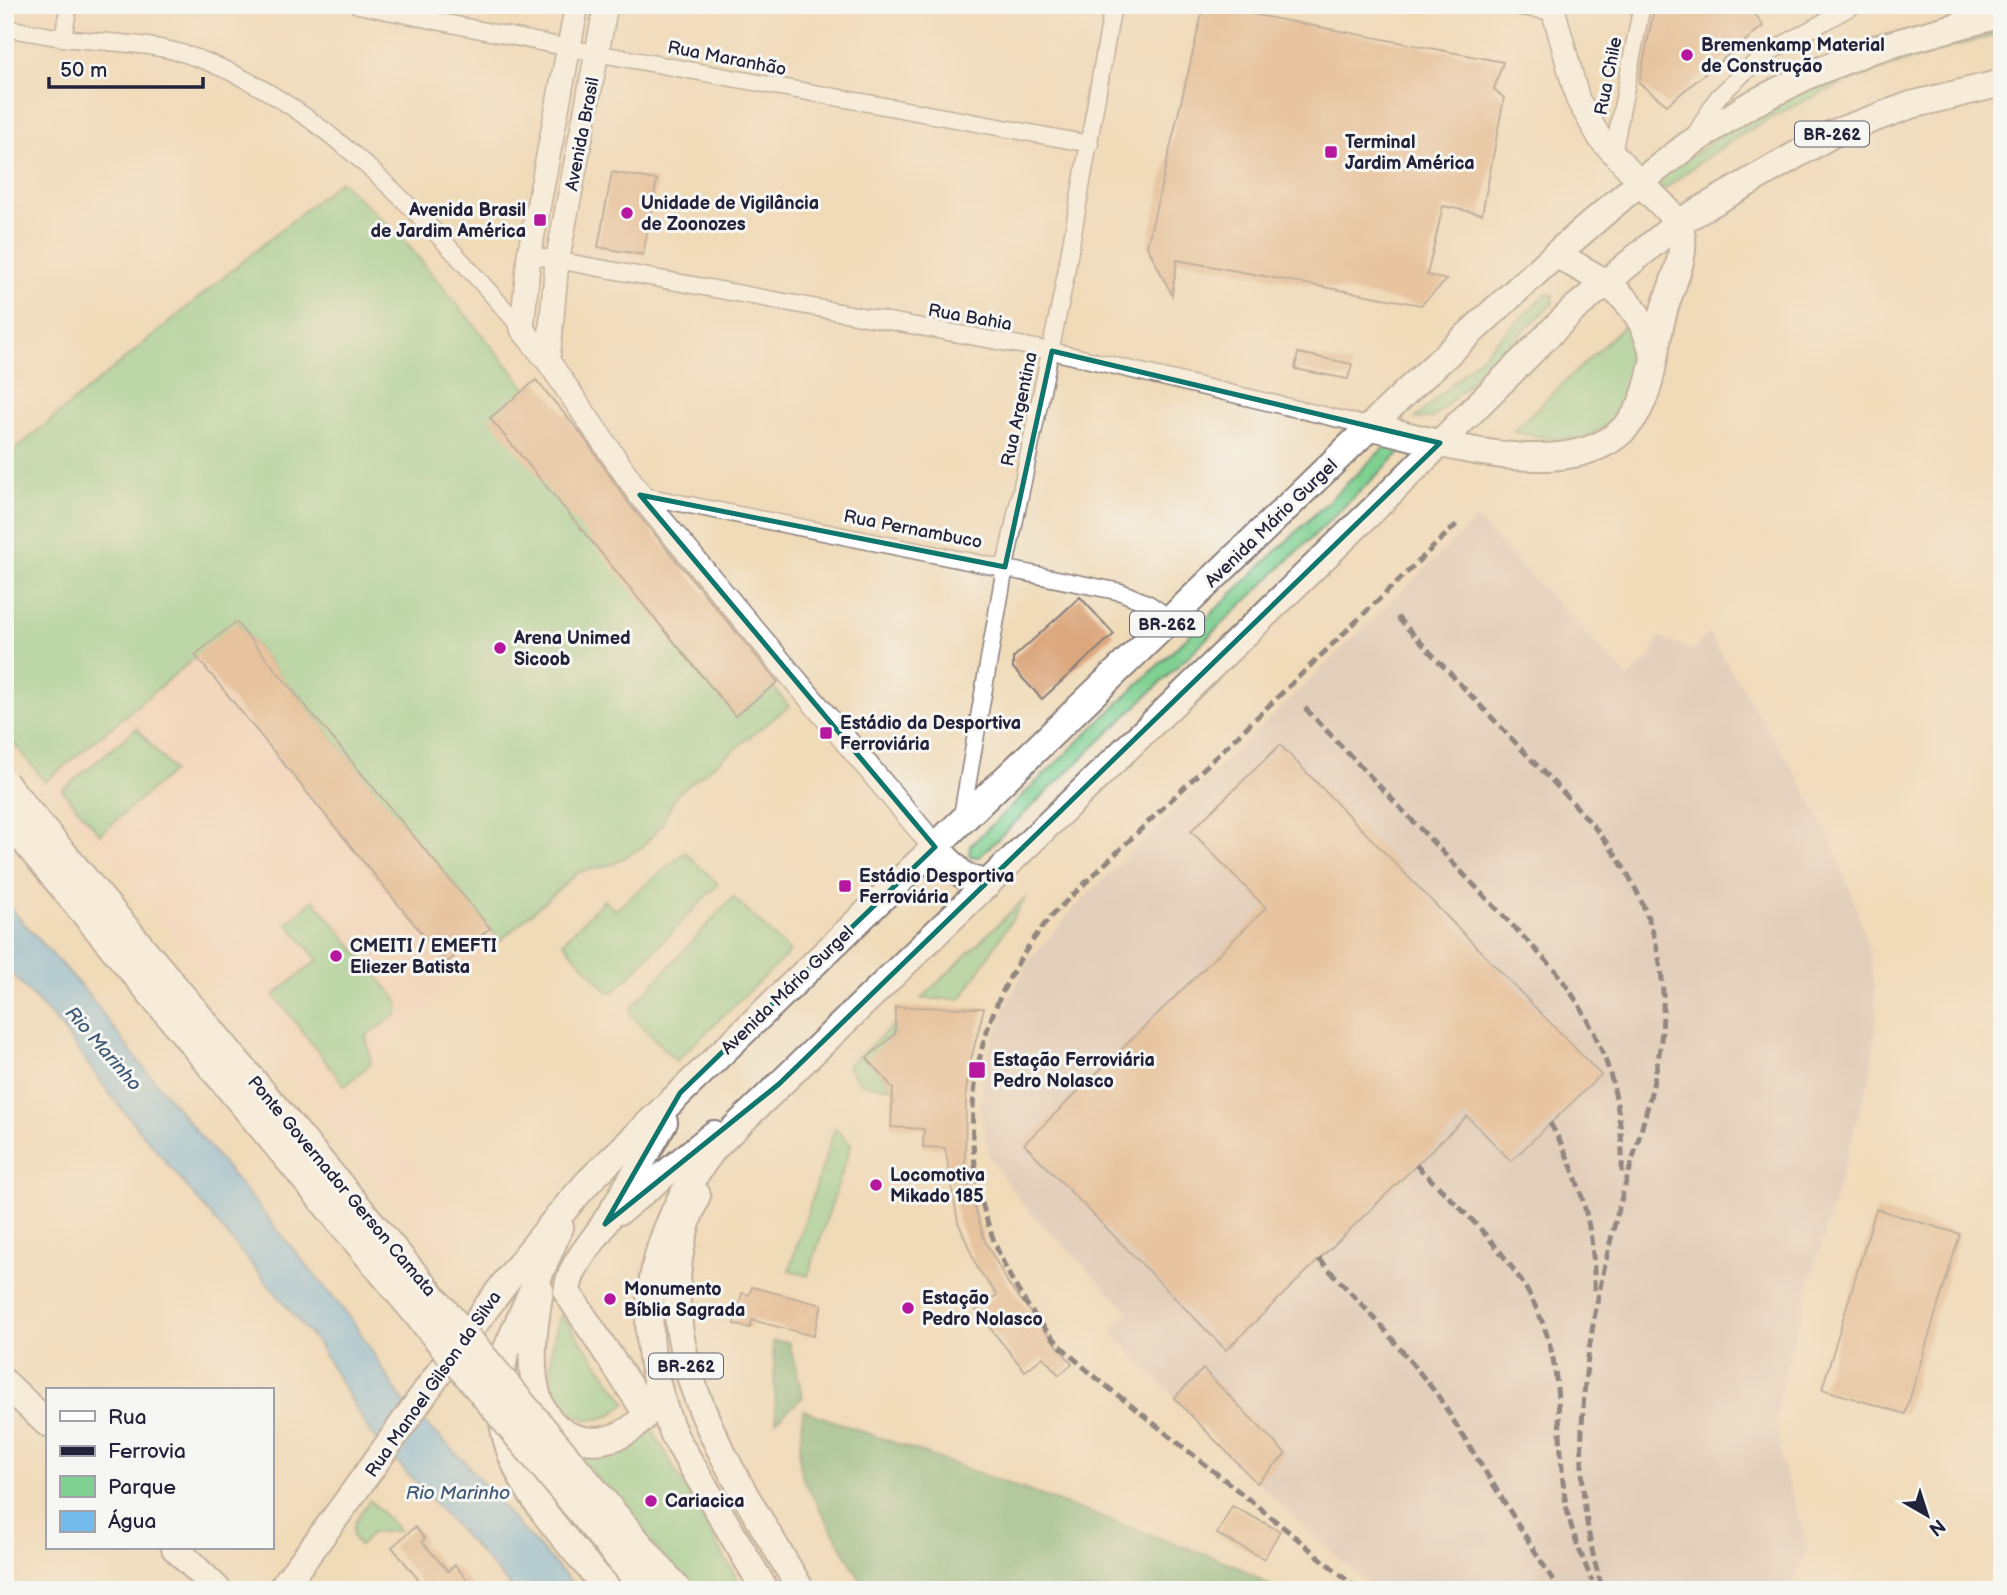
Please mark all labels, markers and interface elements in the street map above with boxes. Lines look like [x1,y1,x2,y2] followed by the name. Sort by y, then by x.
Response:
[1591,35,1626,117] street label: Rua Chile
[1701,35,1885,77] place label: Bremenkamp Material de Construção
[666,37,788,80] street label: Rua Maranhão
[49,46,203,90] scale bar
[1679,47,1695,63] marker: Bremenkamp Material de Construção
[60,58,107,83] text: 50 m
[561,76,604,193] street label: Avenida Brasil
[1795,122,1869,146] road number: BR-262
[1345,132,1475,174] place label: Terminal Jardim América
[1323,144,1339,160] marker: Terminal Jardim América
[641,193,819,235] place label: Unidade de Vigilância de Zoonozes
[371,200,526,242] place label: Avenida Brasil de Jardim América
[619,205,635,221] marker: Unidade de Vigilância de Zoonozes
[532,212,548,228] marker: Avenida Brasil de Jardim América
[926,300,1013,335] street label: Rua Bahia
[997,350,1042,468] street label: Rua Argentina
[1201,455,1342,592] street label: Avenida Mário Gurgel
[842,506,984,553] street label: Rua Pernambuco
[1130,611,1204,636] road number: BR-262
[513,628,631,670] place label: Arena Unimed Sicoob
[492,640,508,656] marker: Arena Unimed Sicoob
[840,713,1021,755] place label: Estádio da Desportiva Ferroviária
[818,725,834,741] marker: Estádio da Desportiva Ferroviária
[859,866,1014,908] place label: Estádio Desportiva Ferroviária
[837,878,853,894] marker: Estádio Desportiva Ferroviária
[717,922,858,1059] street label: Avenida Mário Gurgel
[350,936,497,978] place label: CMEITI / EMEFTI Eliezer Batista
[328,948,344,964] marker: CMEITI / EMEFTI Eliezer Batista
[60,1002,146,1096] water label: Rio Marinho
[993,1050,1155,1092] place label: Estação Ferroviária Pedro Nolasco
[967,1060,987,1080] marker: Estação Ferroviária Pedro Nolasco
[243,1072,440,1301] street label: Ponte Governador Gerson Camata
[890,1165,985,1207] place label: Locomotiva Mikado 185
[868,1177,884,1193] marker: Locomotiva Mikado 185
[624,1279,745,1321] place label: Monumento Bíblia Sagrada
[361,1287,506,1481] street label: Rua Manoel Gilson da Silva
[922,1288,1043,1330] place label: Estação Pedro Nolasco
[602,1291,618,1307] marker: Monumento Bíblia Sagrada
[900,1300,916,1316] marker: Estação Pedro Nolasco
[649,1354,723,1378] road number: BR-262
[46,1388,273,1550] legend
[108,1405,147,1430] text: Rua
[108,1439,186,1464] text: Ferrovia
[108,1475,176,1500] text: Parque
[1892,1480,1962,1550] north arrow
[406,1482,510,1505] water label: Rio Marinho
[665,1491,744,1512] place label: Cariacica
[643,1493,659,1509] marker: Cariacica
[108,1509,156,1534] text: Água
[1924,1514,1950,1540] text: N

